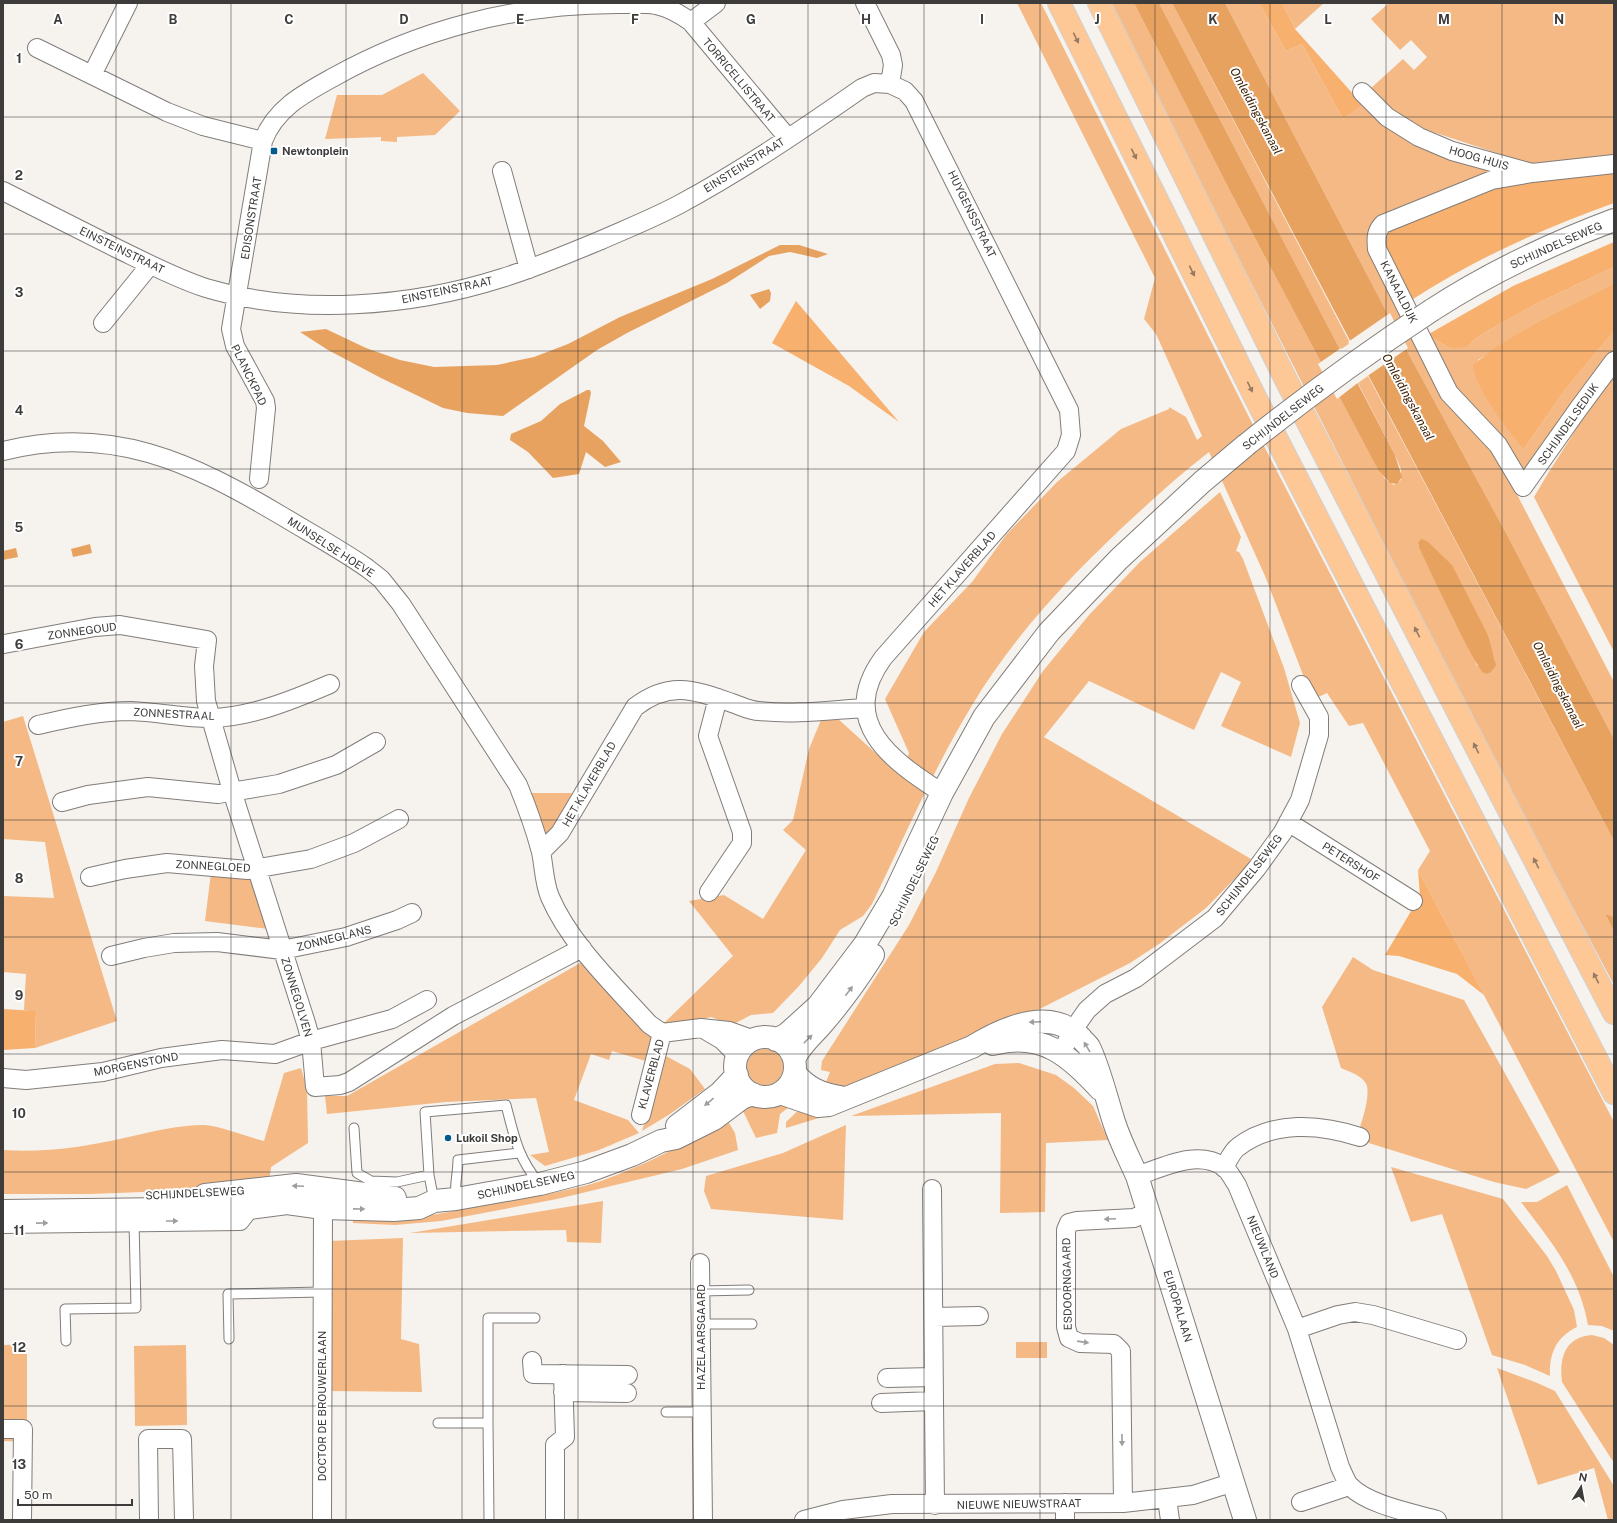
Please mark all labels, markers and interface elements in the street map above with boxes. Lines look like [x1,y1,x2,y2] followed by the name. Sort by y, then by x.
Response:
[53,12,63,27] text: A
[169,12,178,27] text: B
[284,12,294,27] text: C
[399,12,409,27] text: D
[516,12,524,27] text: E
[631,12,639,27] text: F
[746,12,756,27] text: G
[861,12,871,27] text: H
[980,12,984,27] text: I
[1094,12,1100,27] text: J
[1208,12,1218,27] text: K
[1324,12,1332,27] text: L
[1438,12,1450,27] text: M
[1554,12,1564,27] text: N
[1073,32,1080,44] one-way arrow
[701,36,778,125] street label: TORRICELLISTRAAT
[16,51,22,66] text: 1
[1227,65,1285,157] water label: Omleidingskanaal
[701,135,787,195] street label: EINSTEINSTRAAT
[1448,144,1510,172] street label: HOOG HUIS
[282,145,349,157] place label: Newtonplein
[269,146,279,156] marker: Newtonplein
[1131,149,1137,160] one-way arrow
[15,168,23,183] text: 2
[946,168,999,260] street label: HUYGENSSTRAAT
[239,175,264,260] street label: EDISONSTRAAT
[1508,219,1604,271] street label: SCHIJNDELSEWEG
[78,224,167,276] street label: EINSTEINSTRAAT
[1378,259,1420,326] street label: KANAALDIJK
[1189,265,1195,277] one-way arrow
[400,274,494,306] street label: EINSTEINSTRAAT
[15,285,24,300] text: 3
[229,342,269,408] street label: PLANCKPAD
[1379,351,1437,443] water label: Omleidingskanaal
[1247,381,1253,393] one-way arrow
[1535,381,1601,467] street label: SCHIJNDELSEDIJK
[1240,382,1326,452] street label: SCHIJNDELSEWEG
[15,403,24,418] text: 4
[285,515,377,580] street label: MUNSELSE HOEVE
[15,520,24,535] text: 5
[926,528,998,609] street label: HET KLAVERBLAD
[47,620,118,642] street label: ZONNEGOUD
[1413,626,1420,638] one-way arrow
[15,637,24,652] text: 6
[1530,639,1586,731] water label: Omleidingskanaal
[133,706,215,722] street label: ZONNESTRAAL
[560,739,618,829] street label: HET KLAVERBLAD
[1473,742,1480,753] one-way arrow
[15,754,23,769] text: 7
[1214,832,1284,918] street label: SCHIJNDELSEWEG
[887,834,941,928] street label: SCHIJNDELSEWEG
[1320,840,1382,884] street label: PETERSHOF
[1533,857,1539,869] one-way arrow
[175,858,251,874] street label: ZONNEGLOED
[15,871,24,886] text: 8
[295,923,373,953] street label: ZONNEGLANS
[279,956,315,1038] street label: ZONNEGOLVEN
[1593,973,1599,984] one-way arrow
[845,986,854,997] one-way arrow
[15,988,23,1003] text: 9
[1029,1019,1041,1026] one-way arrow
[803,1034,813,1044] one-way arrow
[636,1037,666,1110] street label: KLAVERBLAD
[1084,1041,1091,1053] one-way arrow
[93,1050,180,1078] street label: MORGENSTOND
[703,1098,714,1106] one-way arrow
[12,1106,26,1121] text: 10
[456,1132,518,1144] place label: Lukoil Shop
[443,1133,453,1143] marker: Lukoil Shop
[476,1169,576,1201] street label: SCHIJNDELSEWEG
[291,1183,304,1189] one-way arrow
[145,1184,245,1202] street label: SCHIJNDELSEWEG
[353,1206,366,1212] one-way arrow
[1245,1214,1281,1280] street label: NIEUWLAND
[1104,1216,1116,1223] one-way arrow
[166,1218,179,1224] one-way arrow
[36,1220,49,1226] one-way arrow
[13,1223,25,1238] text: 11
[1060,1237,1074,1330] street label: ESDOORNGAARD
[1161,1269,1195,1343] street label: EUROPALAAN
[695,1284,707,1390] street label: HAZELAARSGAARD
[316,1331,328,1481] street label: DOCTOR DE BROUWERLAAN
[1077,1339,1089,1345] one-way arrow
[12,1340,26,1355] text: 12
[1119,1434,1125,1447] one-way arrow
[12,1457,26,1472] text: 13
[1561,1467,1601,1507] north arrow
[1578,1470,1588,1484] text: N
[18,1481,132,1507] scale bar
[24,1488,52,1502] text: 50 m
[957,1497,1082,1511] street label: NIEUWE NIEUWSTRAAT

